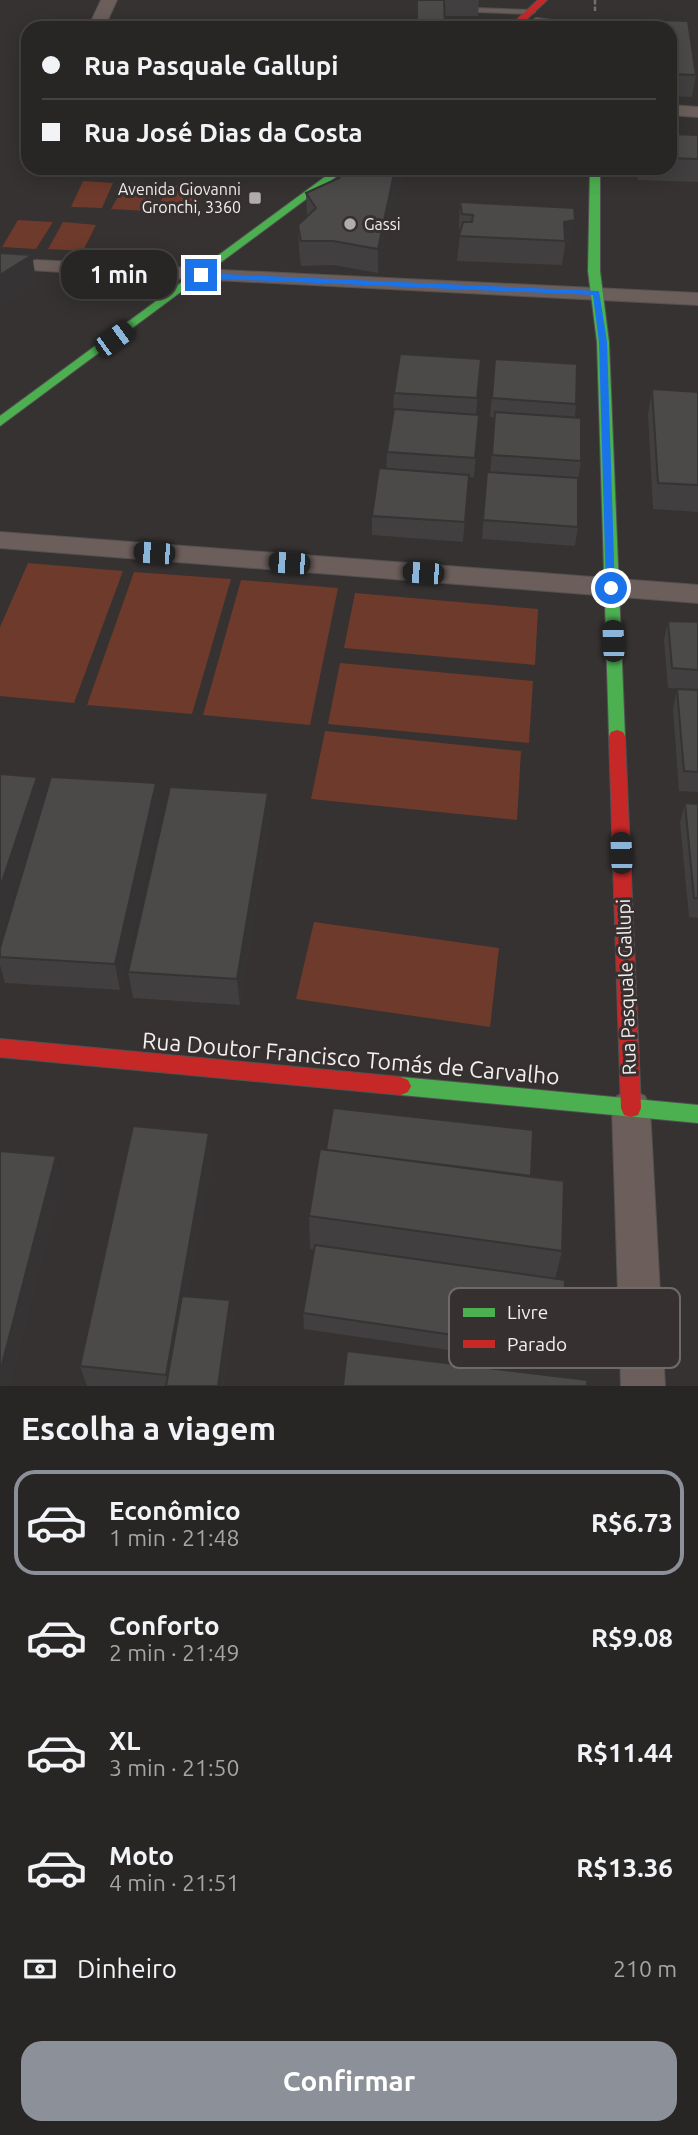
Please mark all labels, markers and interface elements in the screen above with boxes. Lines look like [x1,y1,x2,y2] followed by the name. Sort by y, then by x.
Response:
[84,51,339,80] text: Rua Pasquale Gallupi
[84,118,363,147] text: Rua José Dias da Costa
[118,180,241,216] place label: Avenida Giovanni Gronchi, 3360
[247,190,263,206] marker: Avenida Giovanni Gronchi, 3360
[364,215,401,233] place label: Gassi
[342,216,358,232] marker: Gassi
[61,250,176,300] callout: 1 min
[185,259,217,291] route end
[90,262,148,287] text: 1 min
[91,318,138,360] car
[133,541,176,565] car
[268,551,311,575] car
[402,561,445,585] car
[595,572,627,604] route start
[602,620,625,662] car
[610,832,633,874] car
[612,898,640,1076] street label: Rua Pasquale Gallupi
[141,1027,561,1089] street label: Rua Doutor Francisco Tomás de Carvalho
[449,1288,680,1368] legend
[507,1301,548,1323] text: Livre
[507,1333,567,1355] text: Parado
[21,1410,276,1446] text: Escolha a viagem
[25,1491,88,1554] icon: car
[109,1496,241,1525] text: Econômico
[591,1508,673,1537] text: R$6.73
[109,1525,240,1550] text: 1 min · 21:48
[25,1606,88,1669] icon: car
[109,1611,220,1640] text: Conforto
[591,1623,673,1652] text: R$9.08
[109,1640,240,1665] text: 2 min · 21:49
[25,1721,88,1784] icon: car
[109,1726,140,1755] text: XL
[576,1738,673,1767] text: R$11.44
[109,1755,240,1780] text: 3 min · 21:50
[25,1836,88,1899] icon: car
[109,1841,174,1870] text: Moto
[576,1853,673,1882] text: R$13.36
[109,1870,240,1895] text: 4 min · 21:51
[21,1950,59,1988] icon: cash
[77,1954,177,1983] text: Dinheiro
[613,1956,677,1981] text: 210 m
[21,2041,677,2121] button: Confirmar

